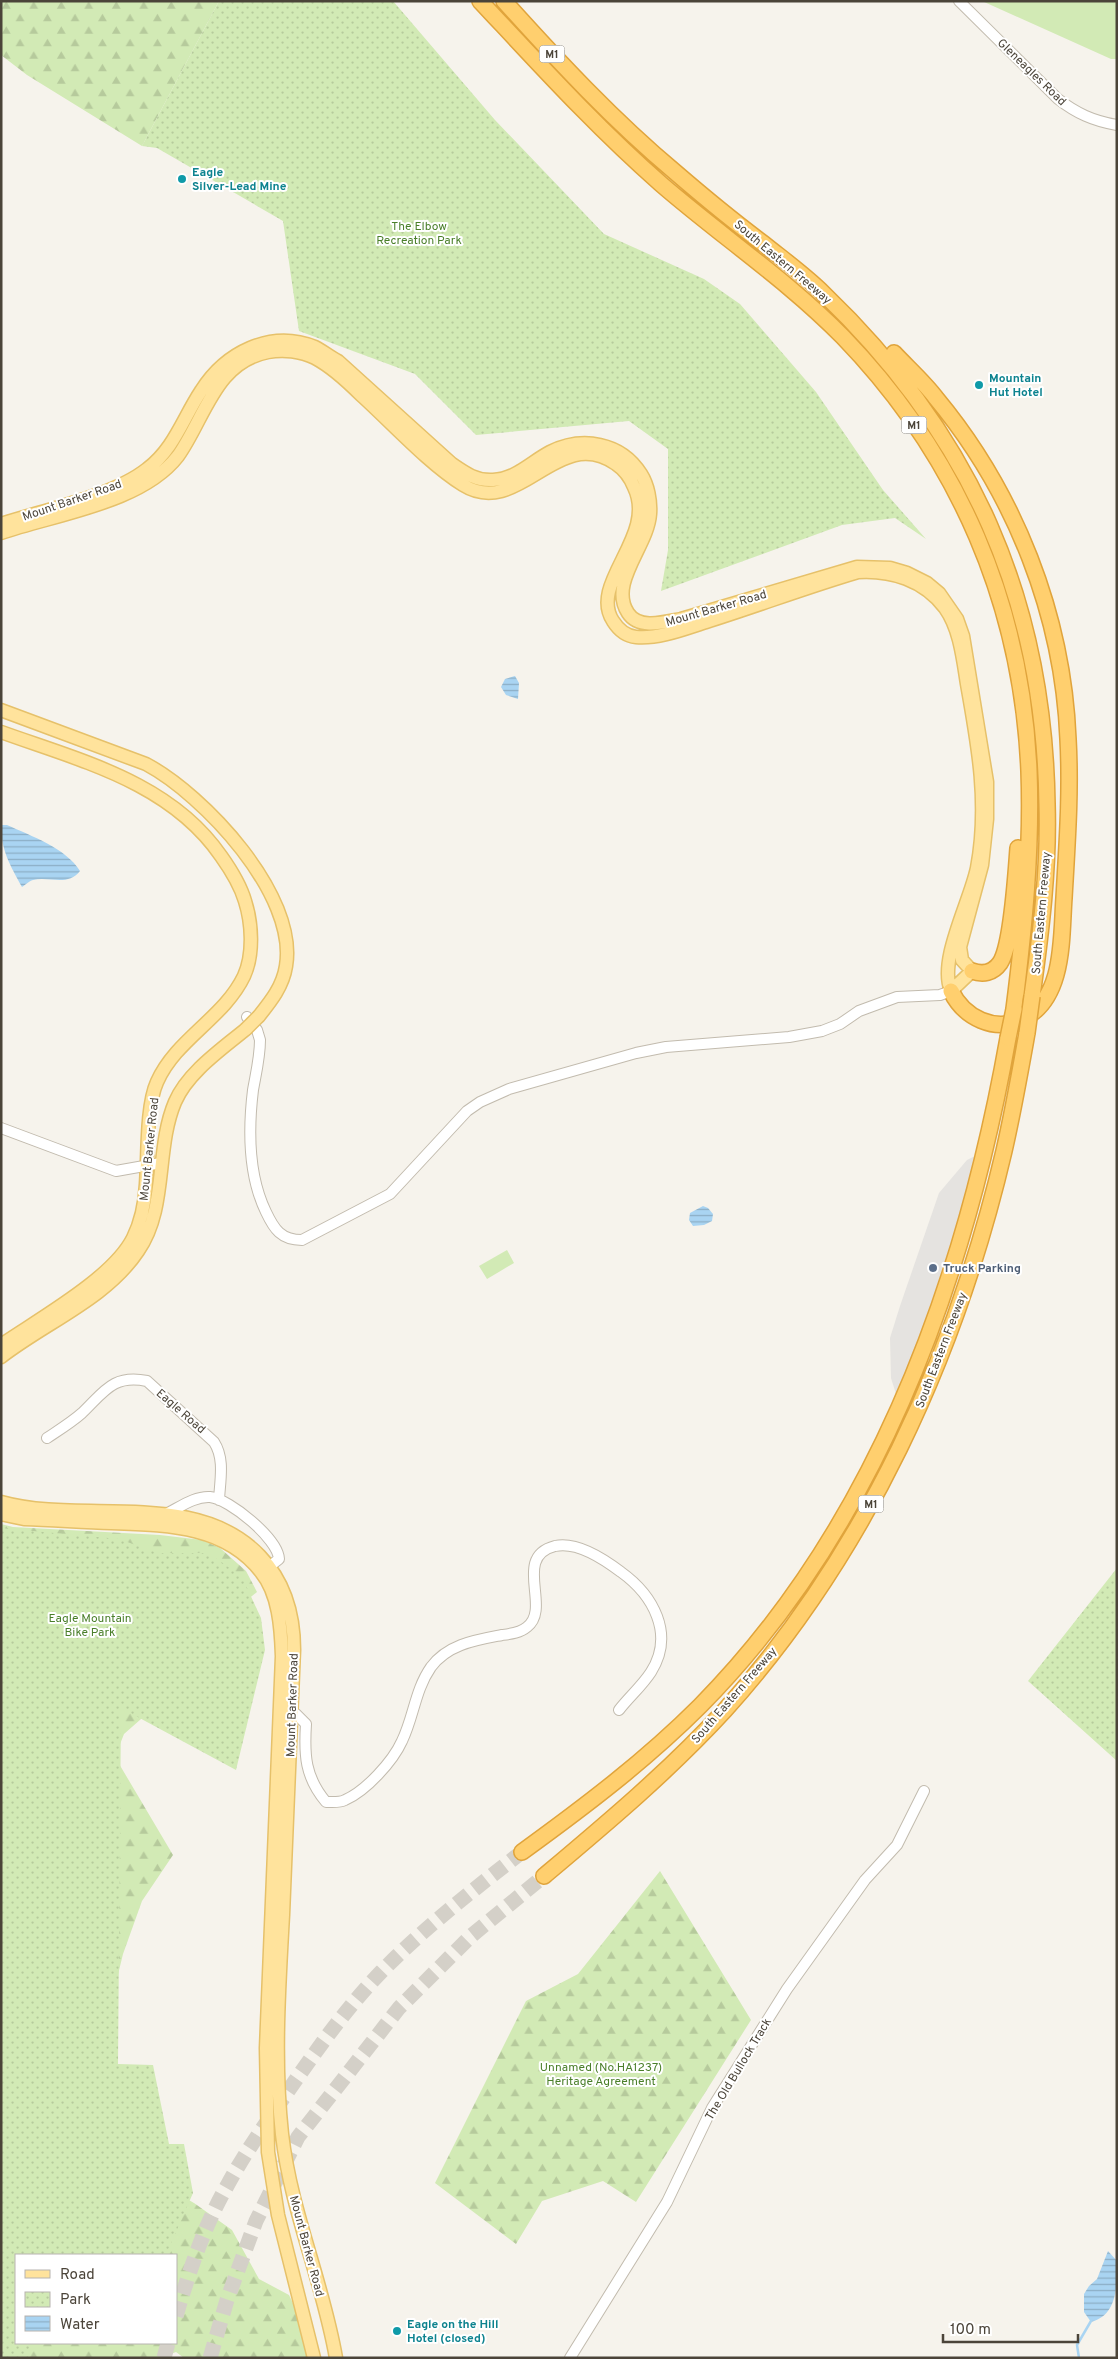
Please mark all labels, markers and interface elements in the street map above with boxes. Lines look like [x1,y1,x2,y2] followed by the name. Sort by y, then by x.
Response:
[993,36,1069,110] street label: Gleneagles Road
[540,46,564,62] road number: M1
[192,165,287,195] place label: Eagle Silver-Lead Mine
[176,173,188,185] marker: Eagle Silver-Lead Mine
[730,217,835,308] street label: South Eastern Freeway
[376,219,462,249] park label: The Elbow Recreation Park
[989,371,1043,401] place label: Mountain Hut Hotel
[973,379,985,391] marker: Mountain Hut Hotel
[902,416,926,434] road number: M1
[21,476,124,525] street label: Mount Barker Road
[664,587,768,631] street label: Mount Barker Road
[1029,851,1055,975] street label: South Eastern Freeway
[137,1097,163,1202] street label: Mount Barker Road
[943,1261,1021,1277] place label: Truck Parking
[927,1262,939,1274] marker: Truck Parking
[912,1290,971,1411] street label: South Eastern Freeway
[152,1386,208,1438] street label: Eagle Road
[858,1496,884,1512] road number: M1
[48,1611,132,1641] park label: Eagle Mountain Bike Park
[688,1644,781,1747] street label: South Eastern Freeway
[283,1653,303,1757] street label: Mount Barker Road
[702,2015,776,2124] street label: The Old Bullock Track
[540,2060,662,2090] park label: Unnamed (No.HA1237) Heritage Agreement
[285,2194,327,2299] street label: Mount Barker Road
[15,2254,178,2344] legend
[60,2266,95,2285] text: Road
[60,2291,91,2310] text: Park
[943,2312,1078,2344] scale bar
[60,2316,100,2335] text: Water
[407,2317,498,2347] place label: Eagle on the Hill Hotel (closed)
[950,2321,991,2340] text: 100 m
[391,2325,403,2337] marker: Eagle on the Hill Hotel (closed)

